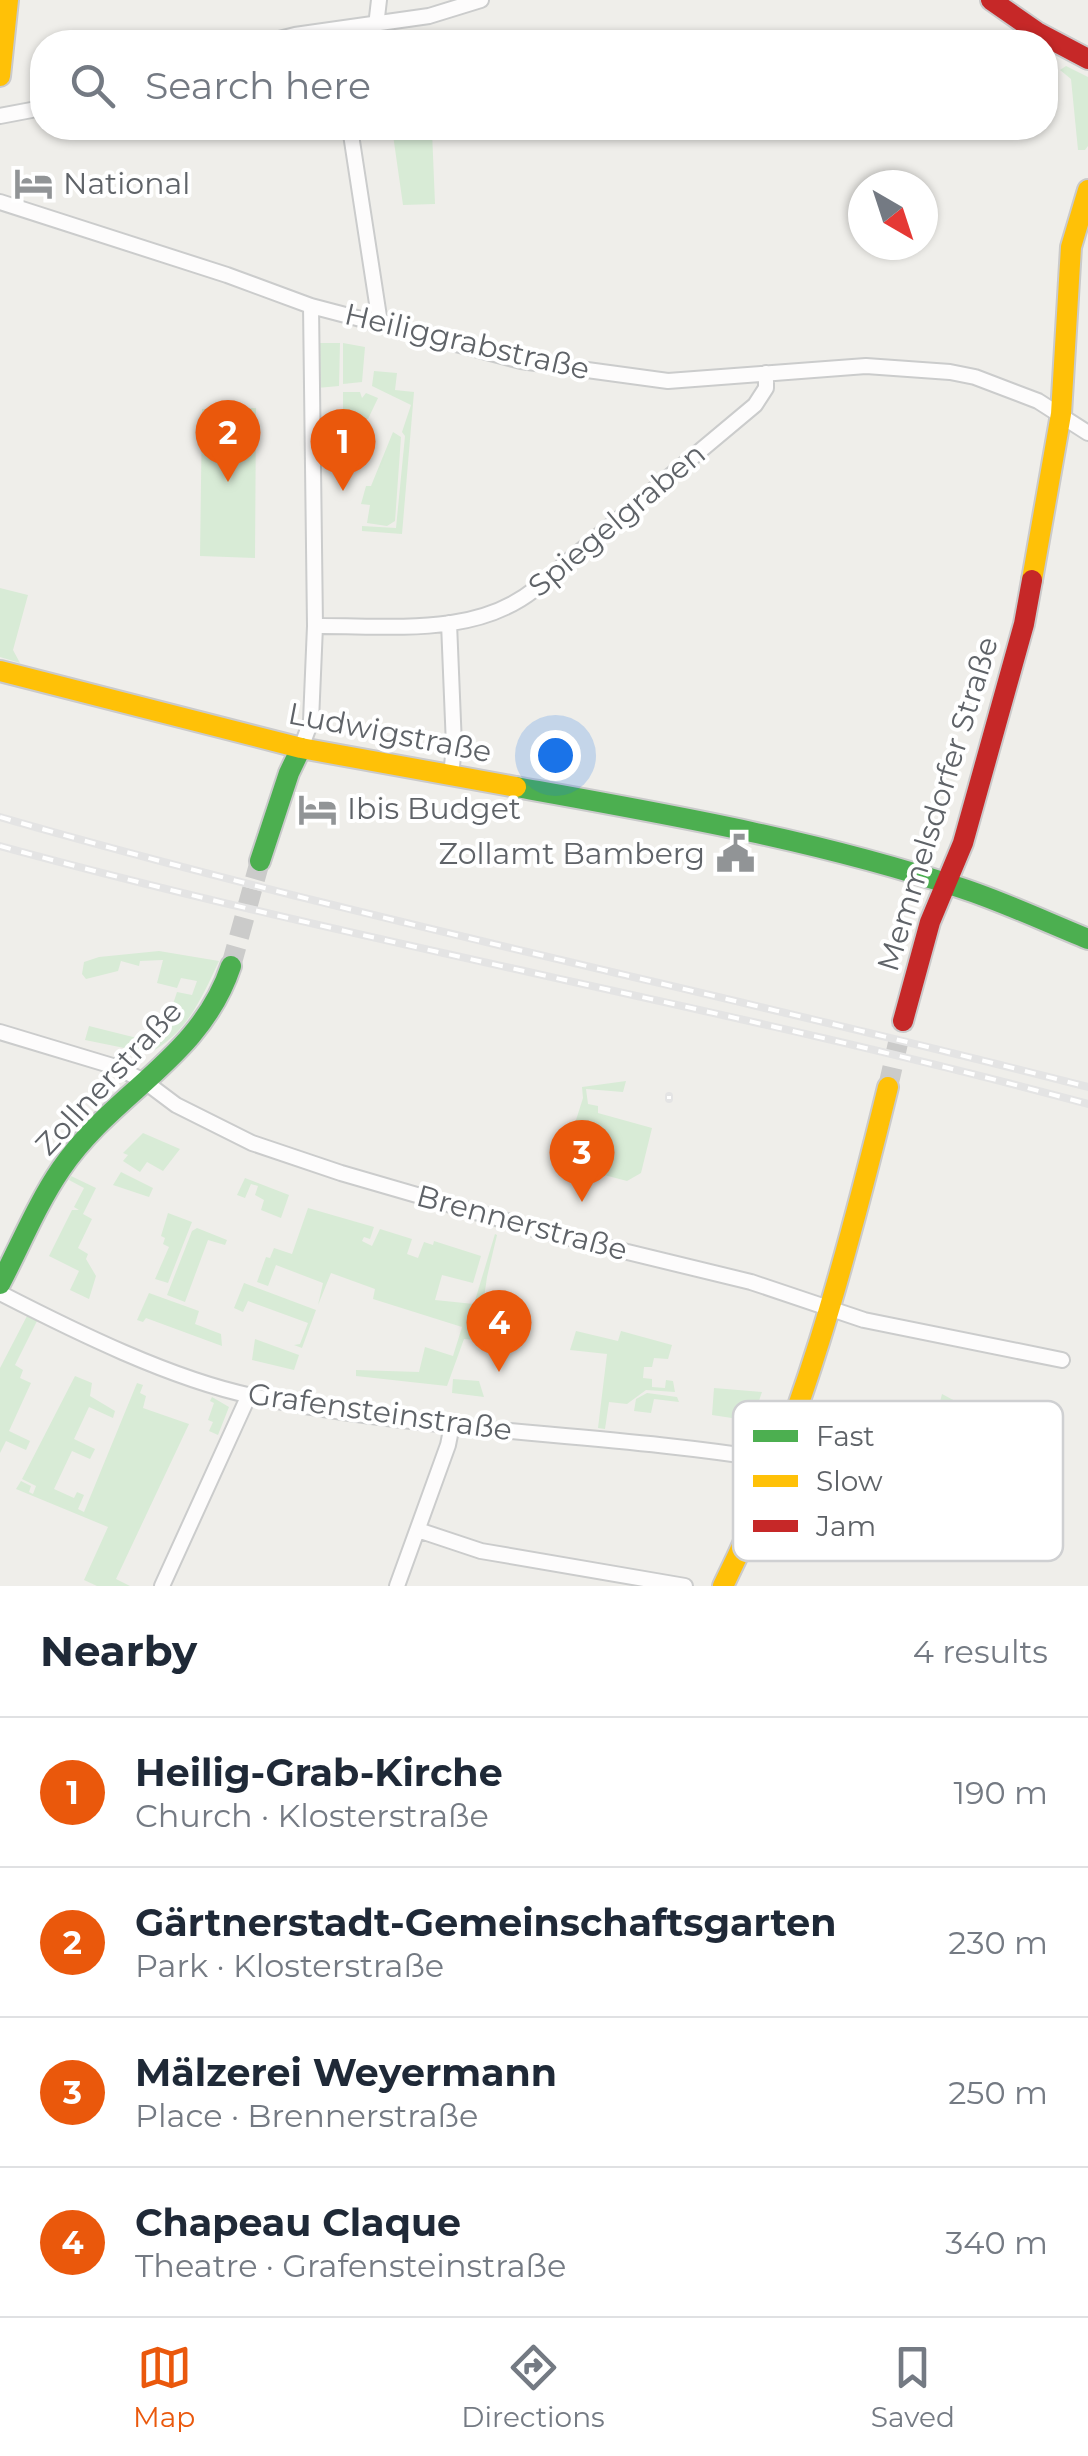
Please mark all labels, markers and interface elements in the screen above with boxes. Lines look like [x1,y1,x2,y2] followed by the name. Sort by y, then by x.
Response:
[30,30,1058,140] search box
[65,58,120,113] icon: search
[145,62,371,109] text: Search here
[12,163,54,205] hotel icon: National
[63,165,190,202] place label: National
[848,170,938,260] north arrow
[341,295,593,388] street label: Heiliggrabstraße
[196,400,260,482] pin: 2
[310,408,376,491] pin: 1
[521,435,713,604] street label: Spiegelgraben
[869,632,1006,975] street label: Memmelsdorfer Straße
[285,695,495,770] street label: Ludwigstraße
[530,730,581,781] your location
[296,788,338,830] hotel icon: Ibis Budget
[347,790,521,827] place label: Ibis Budget
[714,833,756,875] public building icon: Zollamt Bamberg
[439,835,705,872] place label: Zollamt Bamberg
[28,993,190,1163] street label: Zollnerstraße
[550,1120,614,1202] pin: 3
[413,1177,631,1268] street label: Brennerstraße
[466,1290,532,1372] pin: 4
[246,1375,514,1448] street label: Grafensteinstraße
[733,1401,1063,1561] legend
[816,1419,875,1453] text: Fast
[816,1464,883,1498] text: Slow
[815,1509,876,1543] text: Jam
[40,1625,197,1677] text: Nearby
[913,1632,1048,1671] text: 4 results
[135,1749,503,1796] text: Heilig-Grab-Kirche
[66,1773,79,1812] text: 1
[953,1773,1048,1812] text: 190 m
[135,1796,489,1835] text: Church · Klosterstraße
[135,1899,837,1946] text: Gärtnerstadt-Gemeinschaftsgarten
[63,1923,82,1962] text: 2
[948,1923,1048,1962] text: 230 m
[135,1946,444,1985] text: Park · Klosterstraße
[135,2049,557,2096] text: Mälzerei Weyermann
[63,2073,82,2112] text: 3
[948,2073,1048,2112] text: 250 m
[135,2096,478,2135] text: Place · Brennerstraße
[135,2199,461,2246] text: Chapeau Claque
[61,2223,84,2262] text: 4
[945,2223,1048,2262] text: 340 m
[135,2246,566,2285] text: Theatre · Grafensteinstraße
[133,2340,195,2434] tab: Map
[461,2340,605,2434] tab: Directions
[871,2340,955,2434] tab: Saved

